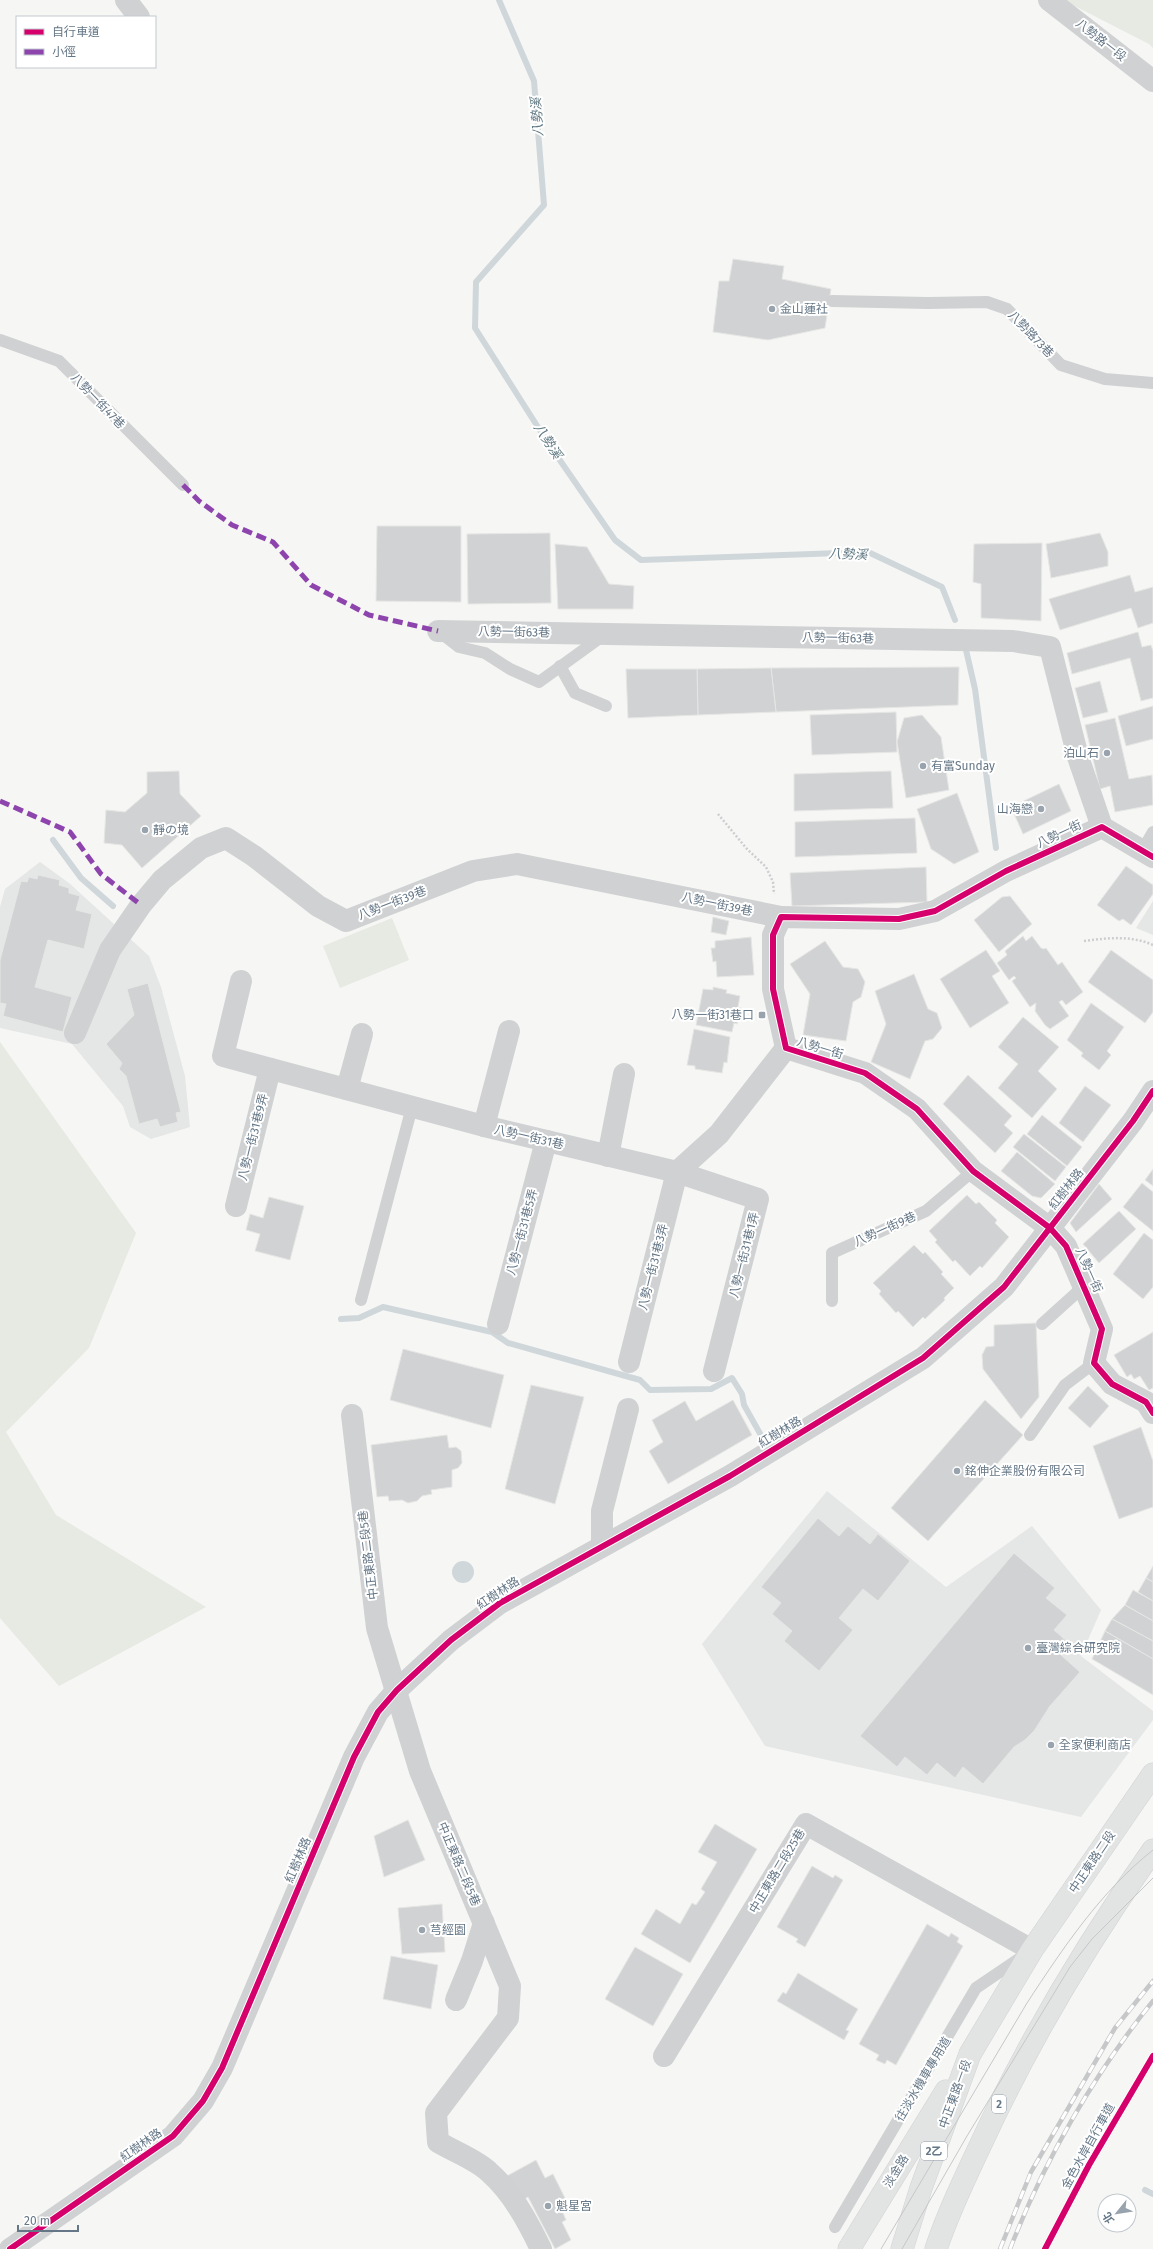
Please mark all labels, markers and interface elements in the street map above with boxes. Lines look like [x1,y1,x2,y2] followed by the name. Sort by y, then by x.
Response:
[16,16,156,68] legend
[1073,16,1129,64] street label: 八勢路一段
[52,25,100,39] text: 自行車道
[52,45,76,59] text: 小徑
[528,95,546,137] water label: 八勢溪
[780,302,828,316] place label: 金山蓮社
[767,304,777,314] marker: 金山蓮社
[1005,308,1057,360] street label: 八勢路73巷
[68,370,128,432] street label: 八勢一街47巷
[531,421,566,463] water label: 八勢溪
[828,546,870,562] water label: 八勢溪
[478,624,550,640] street label: 八勢一街63巷
[802,630,874,646] street label: 八勢一街63巷
[1063,746,1099,760] place label: 泊山石
[1102,748,1112,758] marker: 泊山石
[931,759,995,773] place label: 有富Sunday
[918,761,928,771] marker: 有富Sunday
[997,802,1033,816] place label: 山海戀
[1036,804,1046,814] marker: 山海戀
[1034,818,1084,850] street label: 八勢一街
[153,823,189,837] place label: 靜の境
[140,825,150,835] marker: 靜の境
[356,884,428,922] street label: 八勢一街39巷
[680,890,754,918] street label: 八勢一街39巷
[671,1008,754,1022] place label: 八勢一街31巷口
[757,1010,767,1020] marker: 八勢一街31巷口
[795,1034,845,1062] street label: 八勢一街
[235,1092,271,1182] street label: 八勢一街31巷9弄
[493,1122,565,1152] street label: 八勢一街31巷
[1046,1166,1086,1212] street label: 紅樹林路
[504,1187,540,1277] street label: 八勢一街31巷5弄
[852,1209,918,1249] street label: 八勢一街9巷
[727,1211,761,1299] street label: 八勢一街31巷1弄
[635,1222,671,1312] street label: 八勢一街31巷3弄
[1073,1245,1105,1295] street label: 八勢一街
[756,1414,804,1450] street label: 紅樹林路
[965,1464,1085,1478] place label: 銘伸企業股份有限公司
[952,1466,962,1476] marker: 銘伸企業股份有限公司
[356,1509,380,1601] street label: 中正東路二段5巷
[474,1574,522,1612] street label: 紅樹林路
[1036,1641,1120,1655] place label: 臺灣綜合研究院
[1023,1643,1033,1653] marker: 臺灣綜合研究院
[1059,1738,1131,1752] place label: 全家便利商店
[1046,1740,1056,1750] marker: 全家便利商店
[435,1820,483,1908] street label: 中正東路二段5巷
[746,1826,808,1916] street label: 中正東路二段25巷
[1066,1828,1118,1896] street label: 中正東路二段
[282,1835,314,1885] street label: 紅樹林路
[430,1923,466,1937] place label: 芎經園
[417,1925,427,1935] marker: 芎經園
[892,2034,954,2124] street label: 往淡水機車專用道
[936,2058,974,2130] street label: 中正東路一段
[992,2095,1006,2113] road number: 2
[1059,2101,1117,2191] street label: 金色水岸自行車道
[117,2125,165,2165] street label: 紅樹林路
[921,2142,947,2160] road number: 2乙
[881,2152,911,2190] street label: 淡金路
[1097,2193,1137,2233] north arrow
[556,2199,592,2213] place label: 魁星宮
[543,2201,553,2211] marker: 魁星宮
[18,2207,78,2233] scale bar
[1100,2210,1117,2226] text: 北
[24,2214,50,2228] text: 20 m

